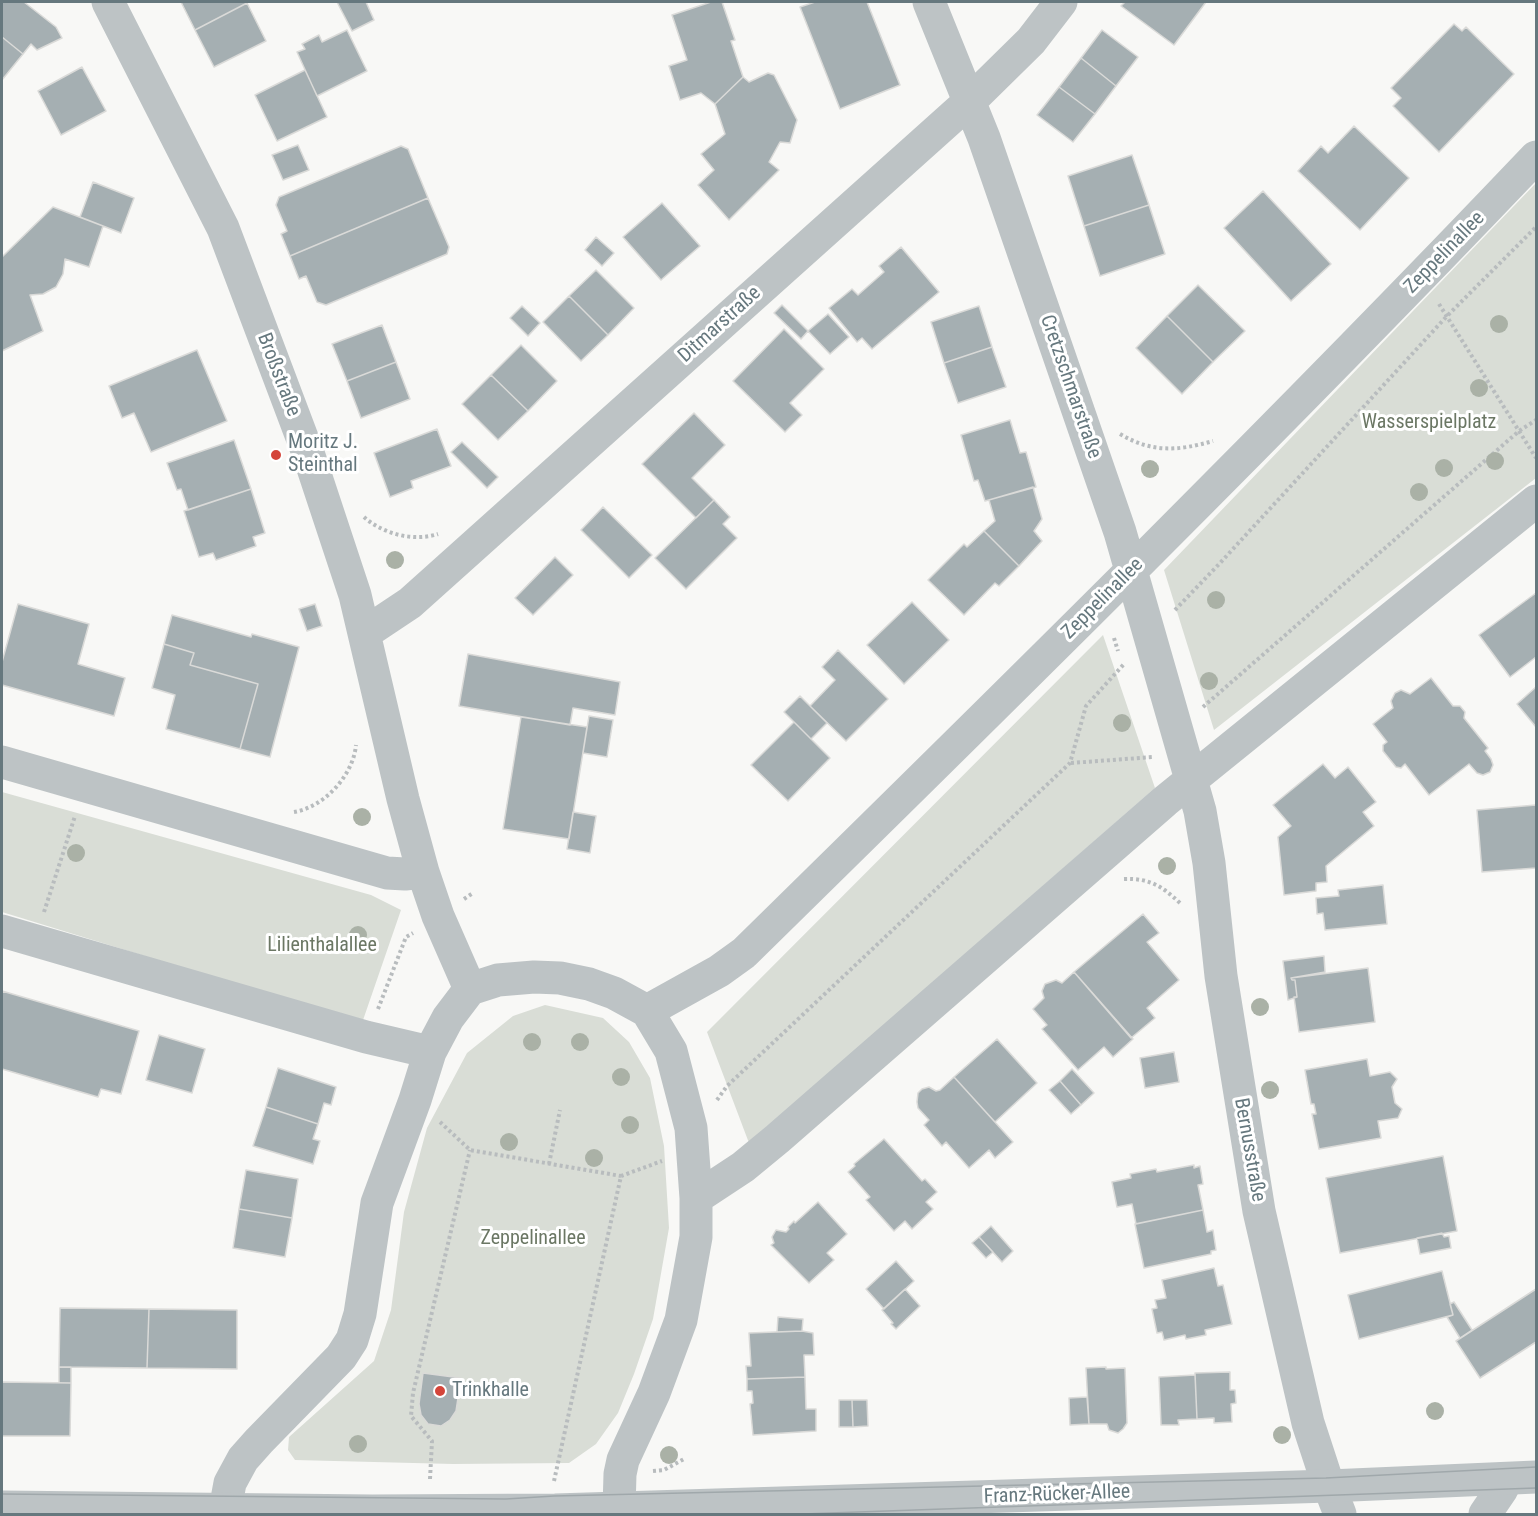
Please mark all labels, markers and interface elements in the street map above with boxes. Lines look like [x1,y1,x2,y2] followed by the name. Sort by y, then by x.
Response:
[1400,207,1490,299] street label: Zeppelinallee
[674,282,766,368] street label: Ditmarstraße
[1034,312,1106,462] street label: Cretzschmarstraße
[251,330,305,420] street label: Broßstraße
[1362,411,1496,435] park label: Wasserspielplatz
[288,431,358,478] place label: Moritz J. Steinthal
[269,448,283,462] marker: Moritz J. Steinthal
[1057,553,1149,645] street label: Zeppelinallee
[267,934,377,958] park label: Lilienthalallee
[1228,1096,1270,1204] street label: Bernusstraße
[480,1227,586,1251] park label: Zeppelinallee
[452,1379,529,1403] place label: Trinkhalle
[433,1384,447,1398] marker: Trinkhalle
[983,1480,1131,1510] street label: Franz-Rücker-Allee

